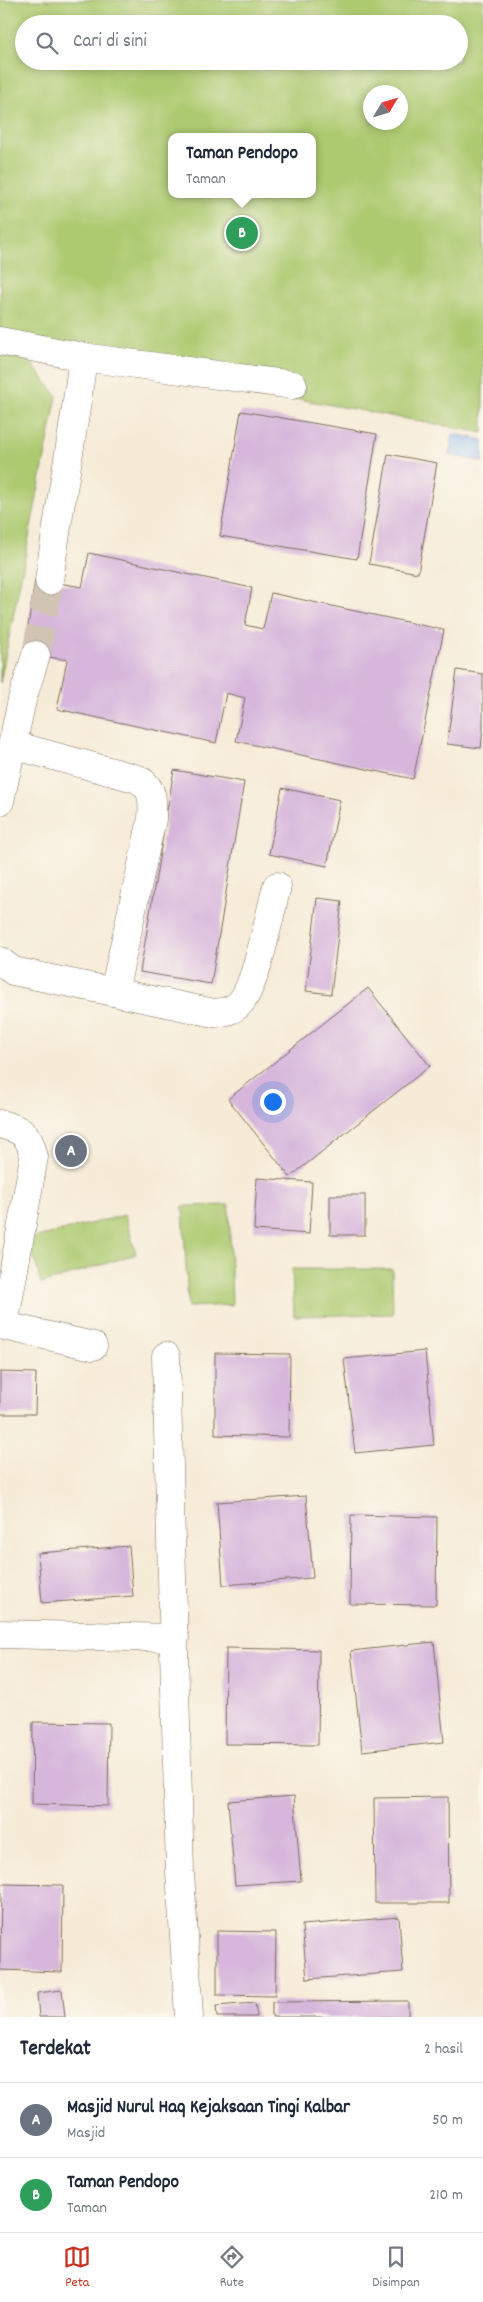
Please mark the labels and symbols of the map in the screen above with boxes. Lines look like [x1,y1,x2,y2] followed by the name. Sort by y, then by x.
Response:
[363,85,408,130] north arrow
[226,214,258,252] pin: B
[260,1089,286,1115] your location
[55,1132,87,1170] pin: A

